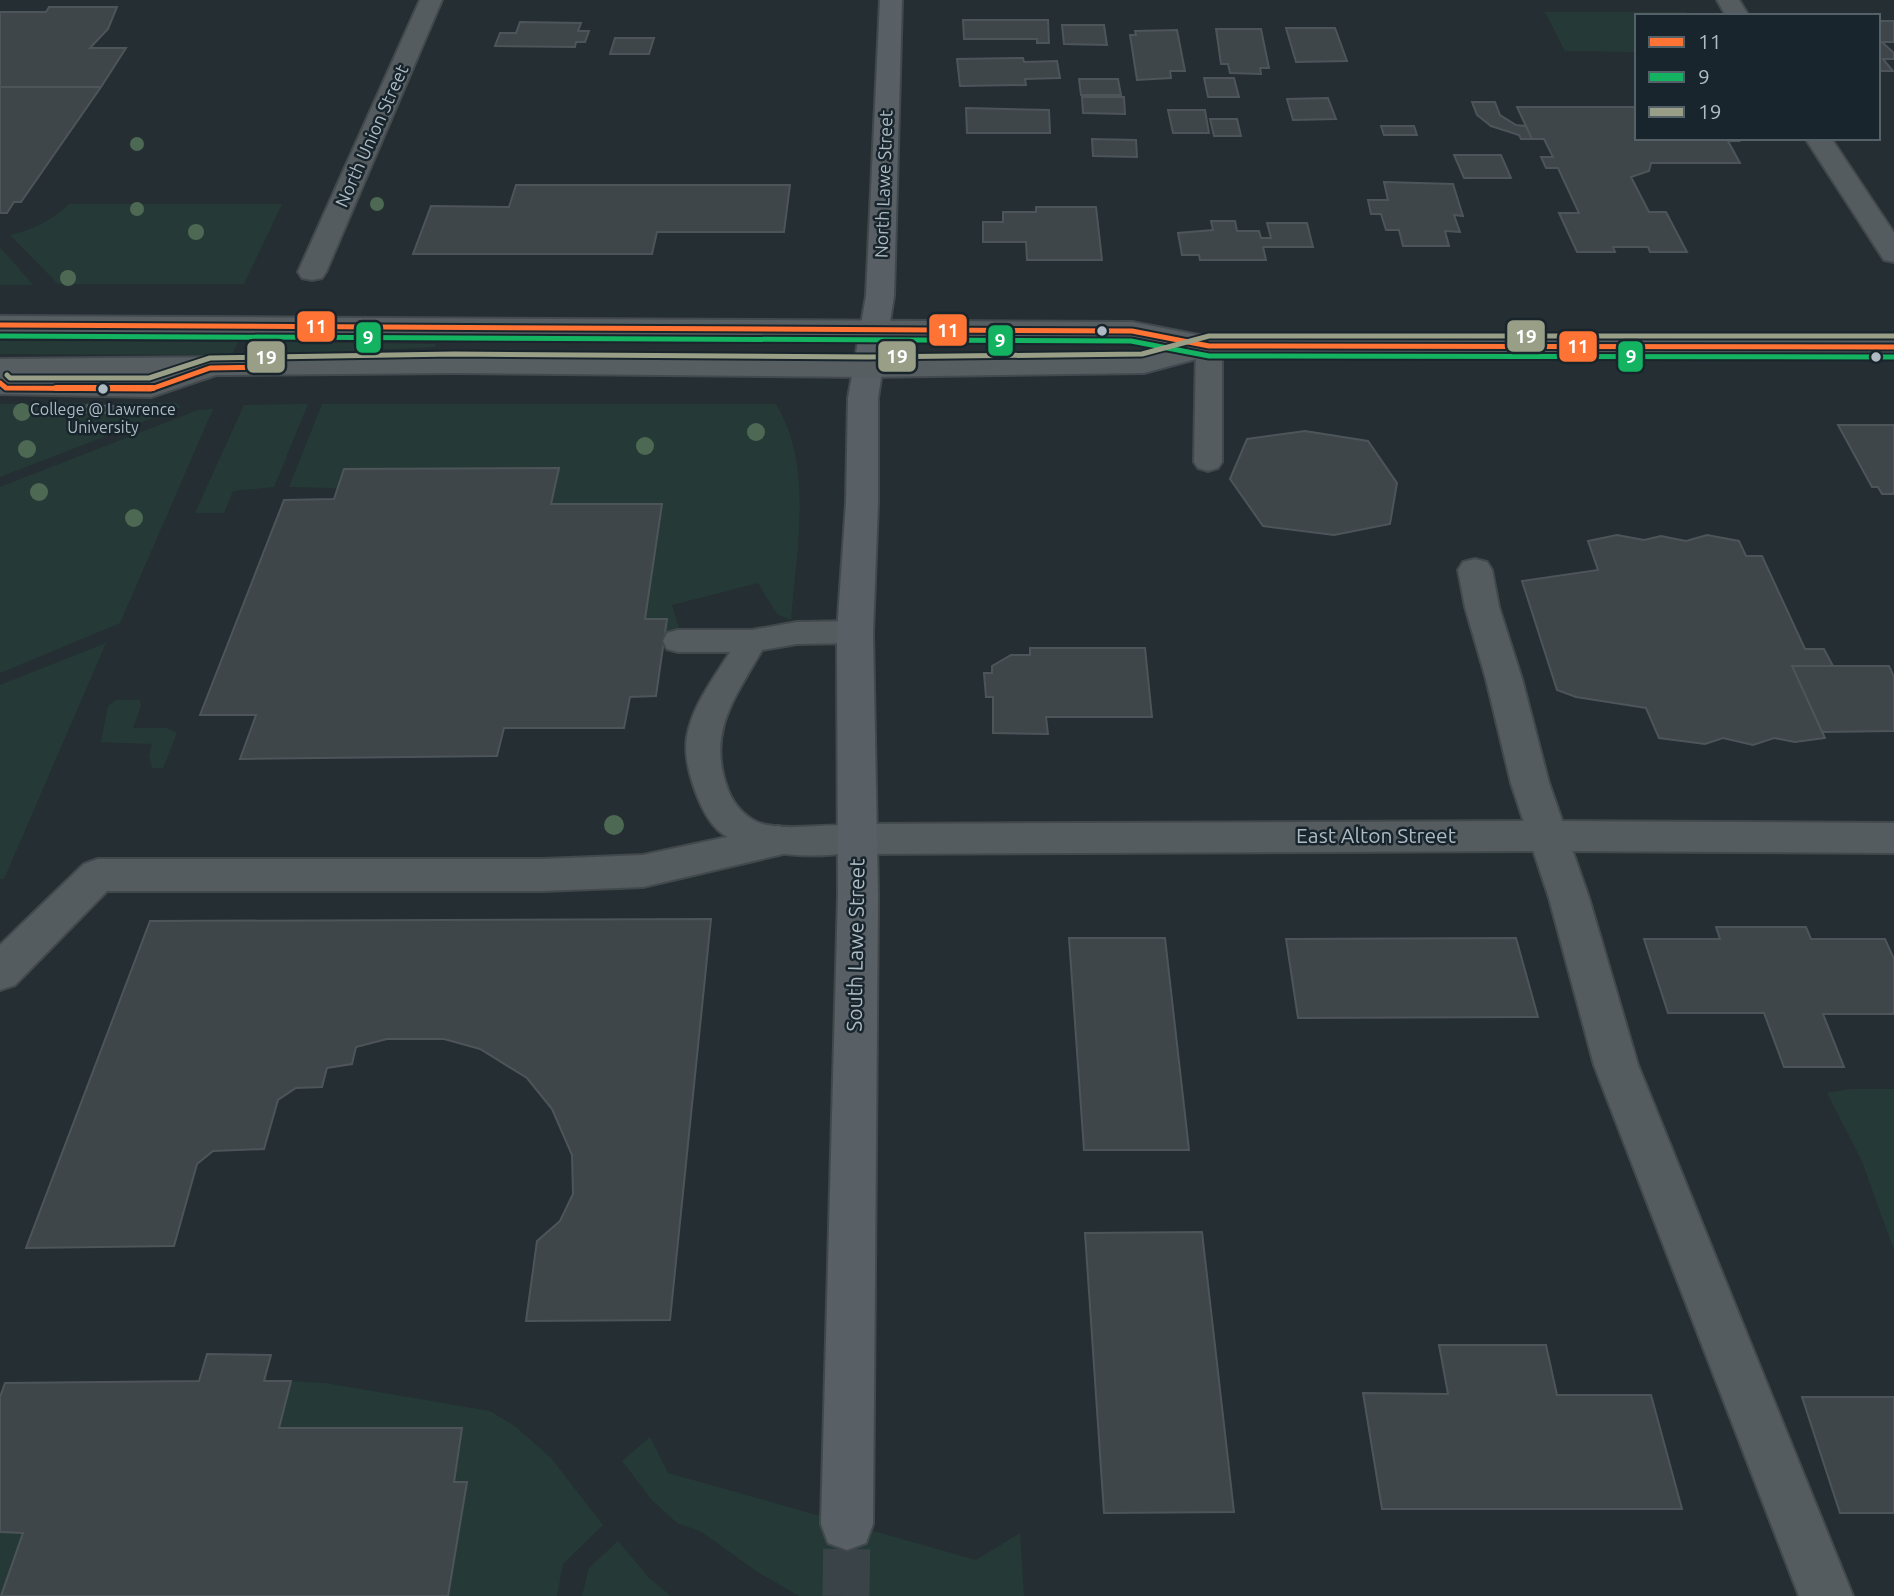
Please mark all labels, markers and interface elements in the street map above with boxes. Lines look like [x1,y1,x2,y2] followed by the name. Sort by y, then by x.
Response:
[1635,14,1880,140] legend
[1698,29,1722,53] text: 11
[331,61,412,210] street label: North Union Street
[1698,64,1710,88] text: 9
[1698,99,1722,123] text: 19
[870,109,896,258] street label: North Lawe Street
[296,310,336,343] line badge: 11
[928,313,968,347] line badge: 11
[305,315,327,337] text: 11
[937,319,959,341] text: 11
[1506,319,1546,353] line badge: 19
[355,321,382,354] line badge: 9
[987,324,1014,357] line badge: 9
[1095,324,1109,338] unlabelled marker
[1515,325,1537,347] text: 19
[363,326,373,348] text: 9
[995,329,1005,351] text: 9
[1558,330,1598,363] line badge: 11
[1567,335,1589,357] text: 11
[246,340,286,374] line badge: 19
[877,340,917,373] line badge: 19
[1617,340,1644,373] line badge: 9
[886,345,908,367] text: 19
[1626,345,1636,367] text: 9
[255,346,277,368] text: 19
[1869,350,1883,364] unlabelled marker
[96,382,110,396] marker: College @ Lawrence University
[30,400,176,436] place label: College @ Lawrence University
[1296,823,1456,847] street label: East Alton Street
[841,858,869,1032] street label: South Lawe Street

